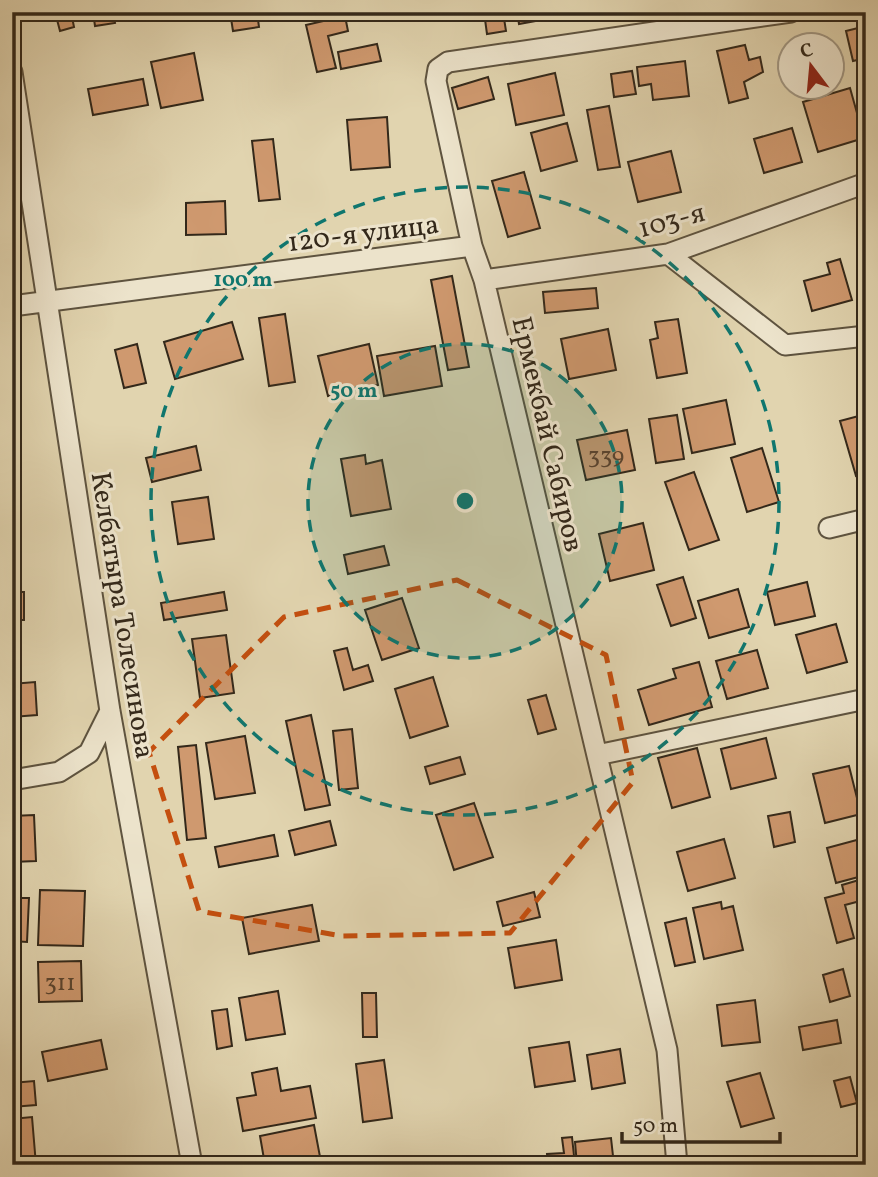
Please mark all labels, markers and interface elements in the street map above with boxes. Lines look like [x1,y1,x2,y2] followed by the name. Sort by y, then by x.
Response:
[776,32,846,102] north arrow
[797,37,816,66] text: С
[634,194,709,249] street label: 103-я
[285,206,441,263] street label: 120-я улица
[213,266,273,295] text: 100 m
[501,313,593,556] street label: Ермекбай Сабиров
[330,377,378,406] text: 50 m
[588,440,624,474] house number: 339
[80,469,163,762] street label: Келбатыра Толесинова
[453,489,477,513] centre of rings
[45,967,75,1001] house number: 311
[622,1100,780,1144] scale bar
[633,1112,678,1141] text: 50 m

